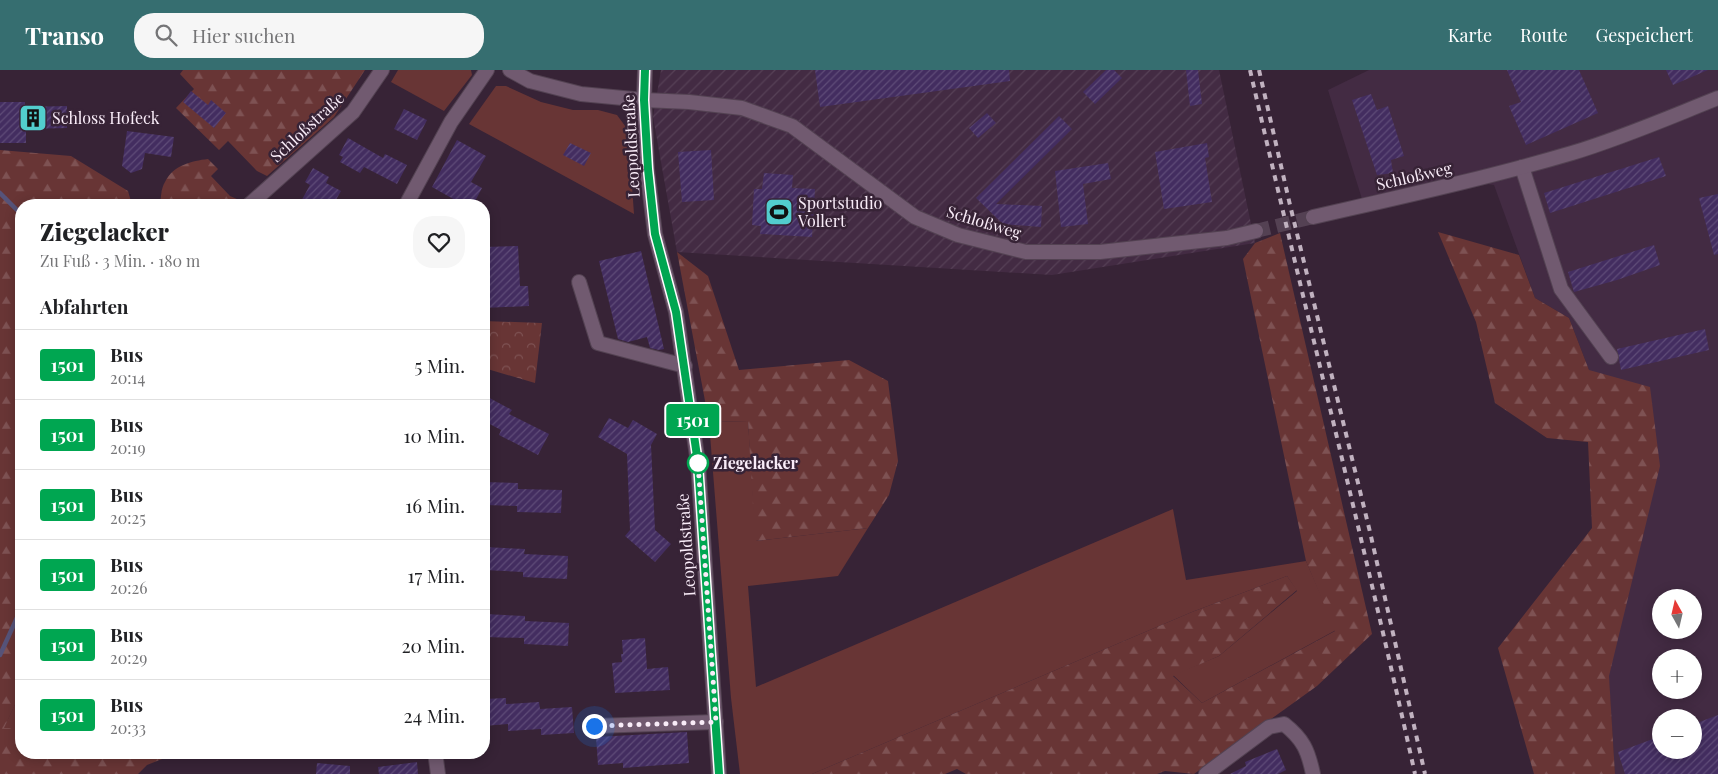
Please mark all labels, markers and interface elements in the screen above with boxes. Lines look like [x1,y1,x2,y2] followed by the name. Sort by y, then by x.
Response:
[134,13,484,58] search box
[25,19,104,51] text: Transo
[152,21,180,49] icon: search
[192,22,295,48] text: Hier suchen
[1448,23,1492,47] text: Karte
[1520,23,1568,47] text: Route
[1596,23,1693,47] text: Gespeichert
[265,87,348,166] street label: Schloßstraße
[617,94,644,198] street label: Leopoldstraße
[18,103,48,133] building icon: Schloss Hofeck
[52,107,160,128] place label: Schloss Hofeck
[1374,156,1454,194] street label: Schloßweg
[797,192,883,231] place label: Sportstudio Vollert
[764,197,794,227] sports icon: Sportstudio Vollert
[944,200,1025,243] street label: Schloßweg
[40,215,169,247] text: Ziegelacker
[413,216,465,268] button: heart
[40,250,200,271] text: Zu Fuß · 3 Min. · 180 m
[40,293,129,319] text: Abfahrten
[110,341,143,367] text: Bus
[414,352,465,378] text: 5 Min.
[51,353,84,377] text: 1501
[110,367,145,388] text: 20:14
[658,404,728,436] line badge: 1501
[676,408,710,432] text: 1501
[110,411,143,437] text: Bus
[404,422,465,448] text: 10 Min.
[51,423,84,447] text: 1501
[110,437,146,458] text: 20:19
[687,452,709,474] marker: Ziegelacker
[713,452,799,473] place label: Ziegelacker
[110,481,143,507] text: Bus
[405,492,465,518] text: 16 Min.
[51,493,84,517] text: 1501
[671,493,700,597] street label: Leopoldstraße
[110,507,146,528] text: 20:25
[110,551,143,577] text: Bus
[407,562,465,588] text: 17 Min.
[51,563,84,587] text: 1501
[110,577,147,598] text: 20:26
[1652,589,1702,639] north arrow
[1652,589,1702,759] map controls
[110,621,143,647] text: Bus
[402,632,465,658] text: 20 Min.
[51,633,84,657] text: 1501
[110,647,147,668] text: 20:29
[1652,649,1702,699] button: +
[110,691,143,717] text: Bus
[404,702,465,728] text: 24 Min.
[51,703,84,727] text: 1501
[1652,709,1702,759] button: −
[582,714,607,739] your location
[110,717,146,738] text: 20:33

